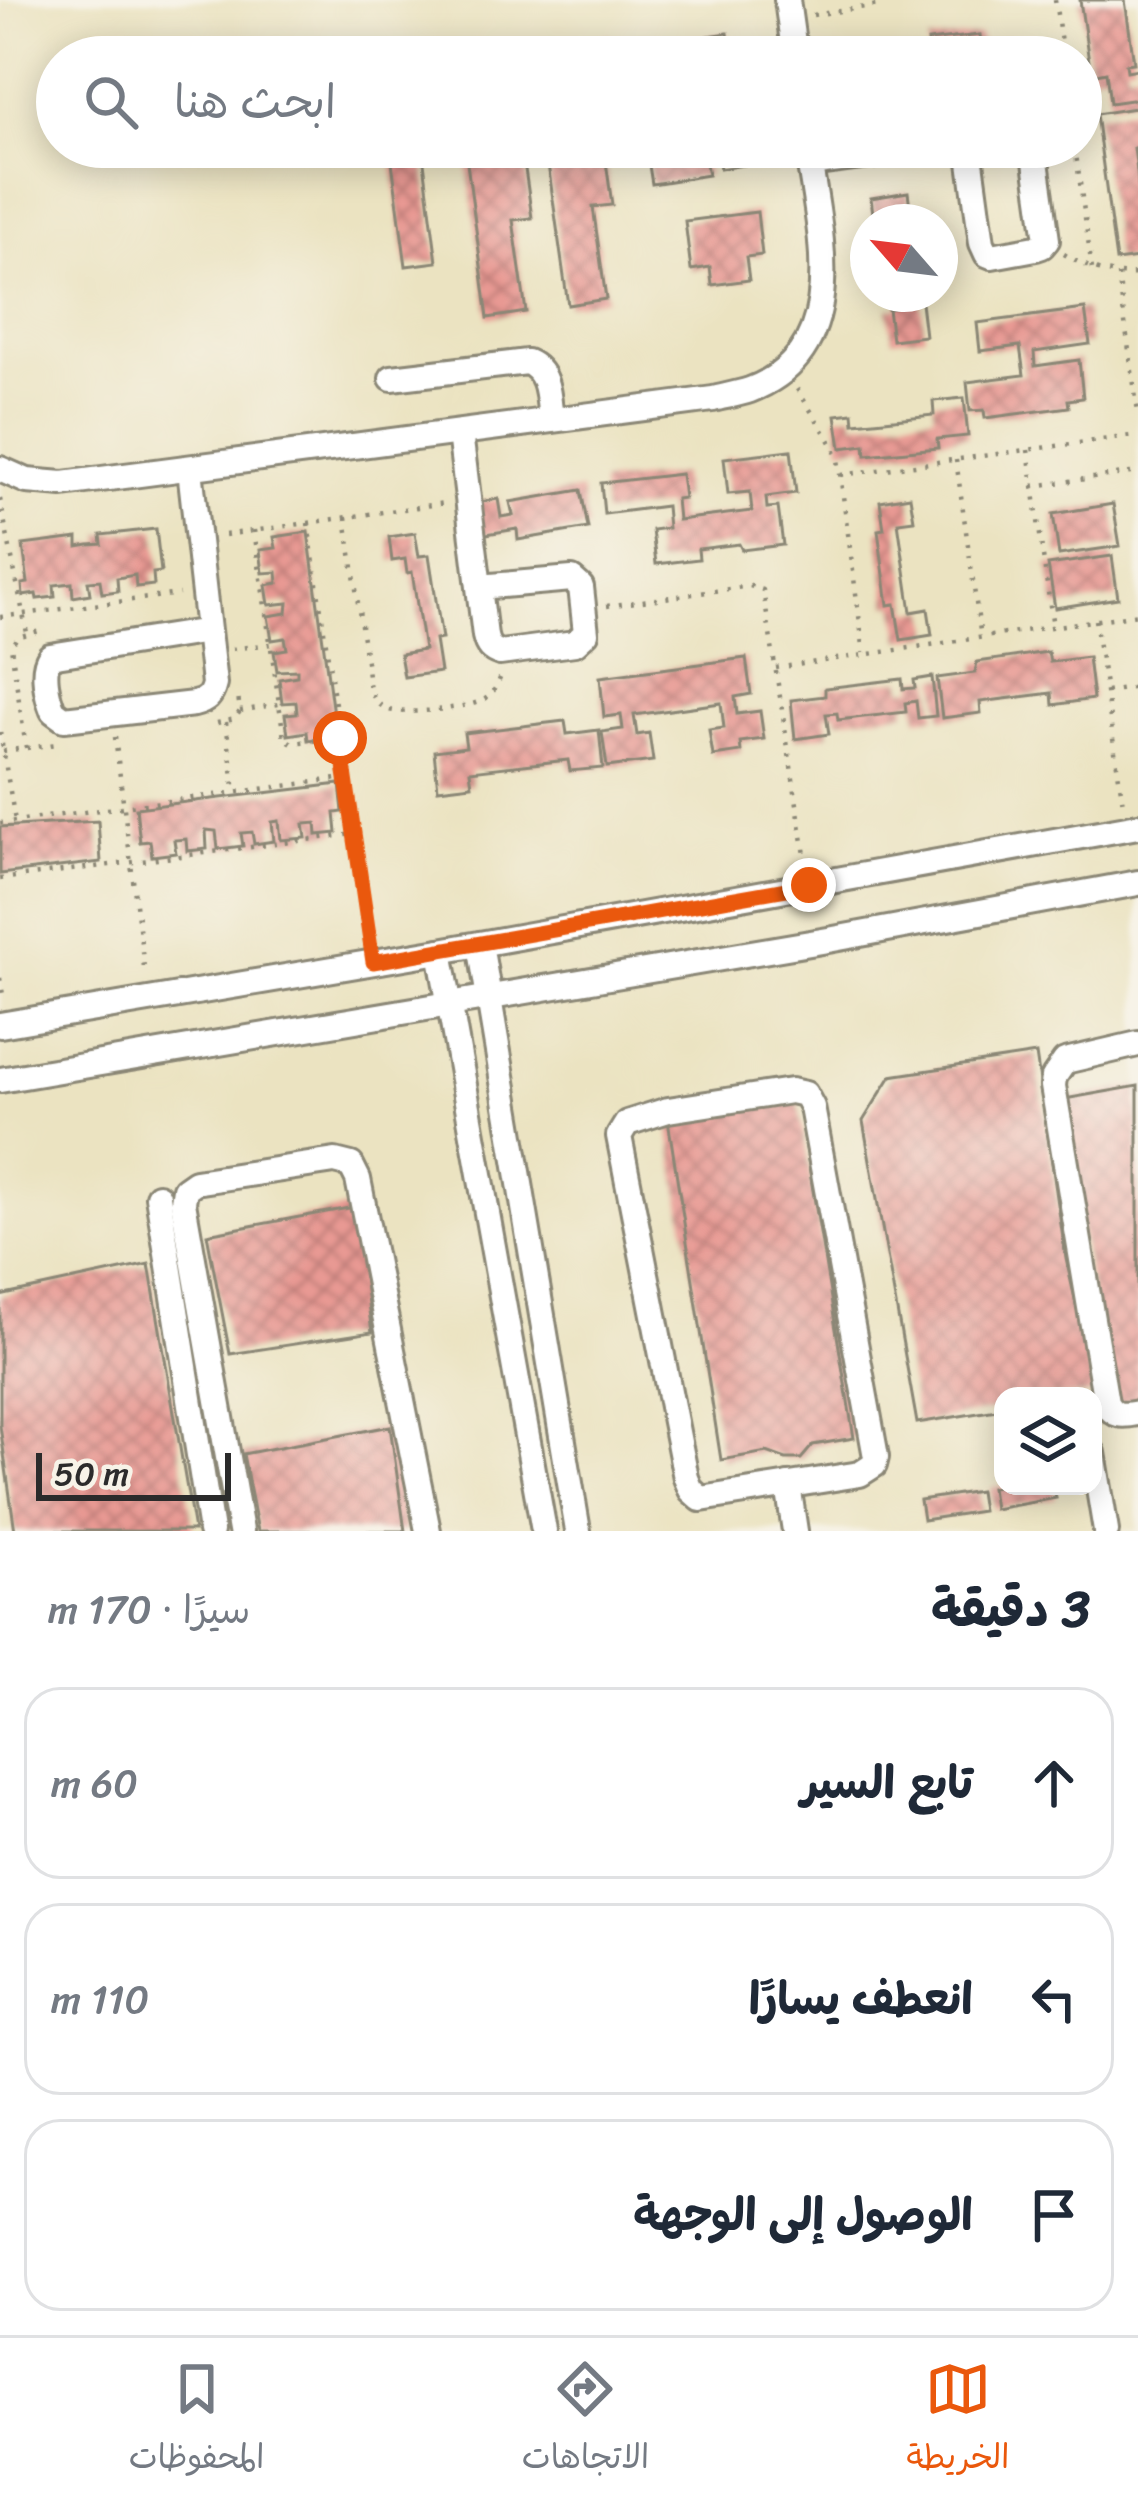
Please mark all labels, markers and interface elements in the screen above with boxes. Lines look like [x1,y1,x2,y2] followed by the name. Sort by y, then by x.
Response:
[36,36,1102,168] search box
[174,62,336,142] text: ابحث هنا
[78,69,144,135] icon: search
[850,204,958,312] north arrow
[313,711,367,765] route start
[782,858,836,912] route end
[994,1387,1102,1495] map controls
[994,1387,1102,1495] button: layers
[54,1445,129,1503] text: 50 m
[36,1447,231,1500] scale bar
[931,1564,1090,1654] text: 3 دقيقة
[48,1575,250,1644] text: سيرًا · 170 m
[801,1743,973,1823] text: تابع السير
[51,1749,138,1818] text: 60 m
[1021,1750,1087,1816] icon: ahead
[749,1959,973,2039] text: انعطف يسارًا
[51,1965,149,2034] text: 110 m
[1021,1966,1087,2032] icon: left
[633,2175,973,2255] text: الوصول إلى الوجهة
[1021,2182,1087,2248] icon: arrive
[129,2356,265,2486] tab: المحفوظات
[522,2356,649,2486] tab: الاتجاهات
[906,2356,1009,2486] tab: الخريطة

